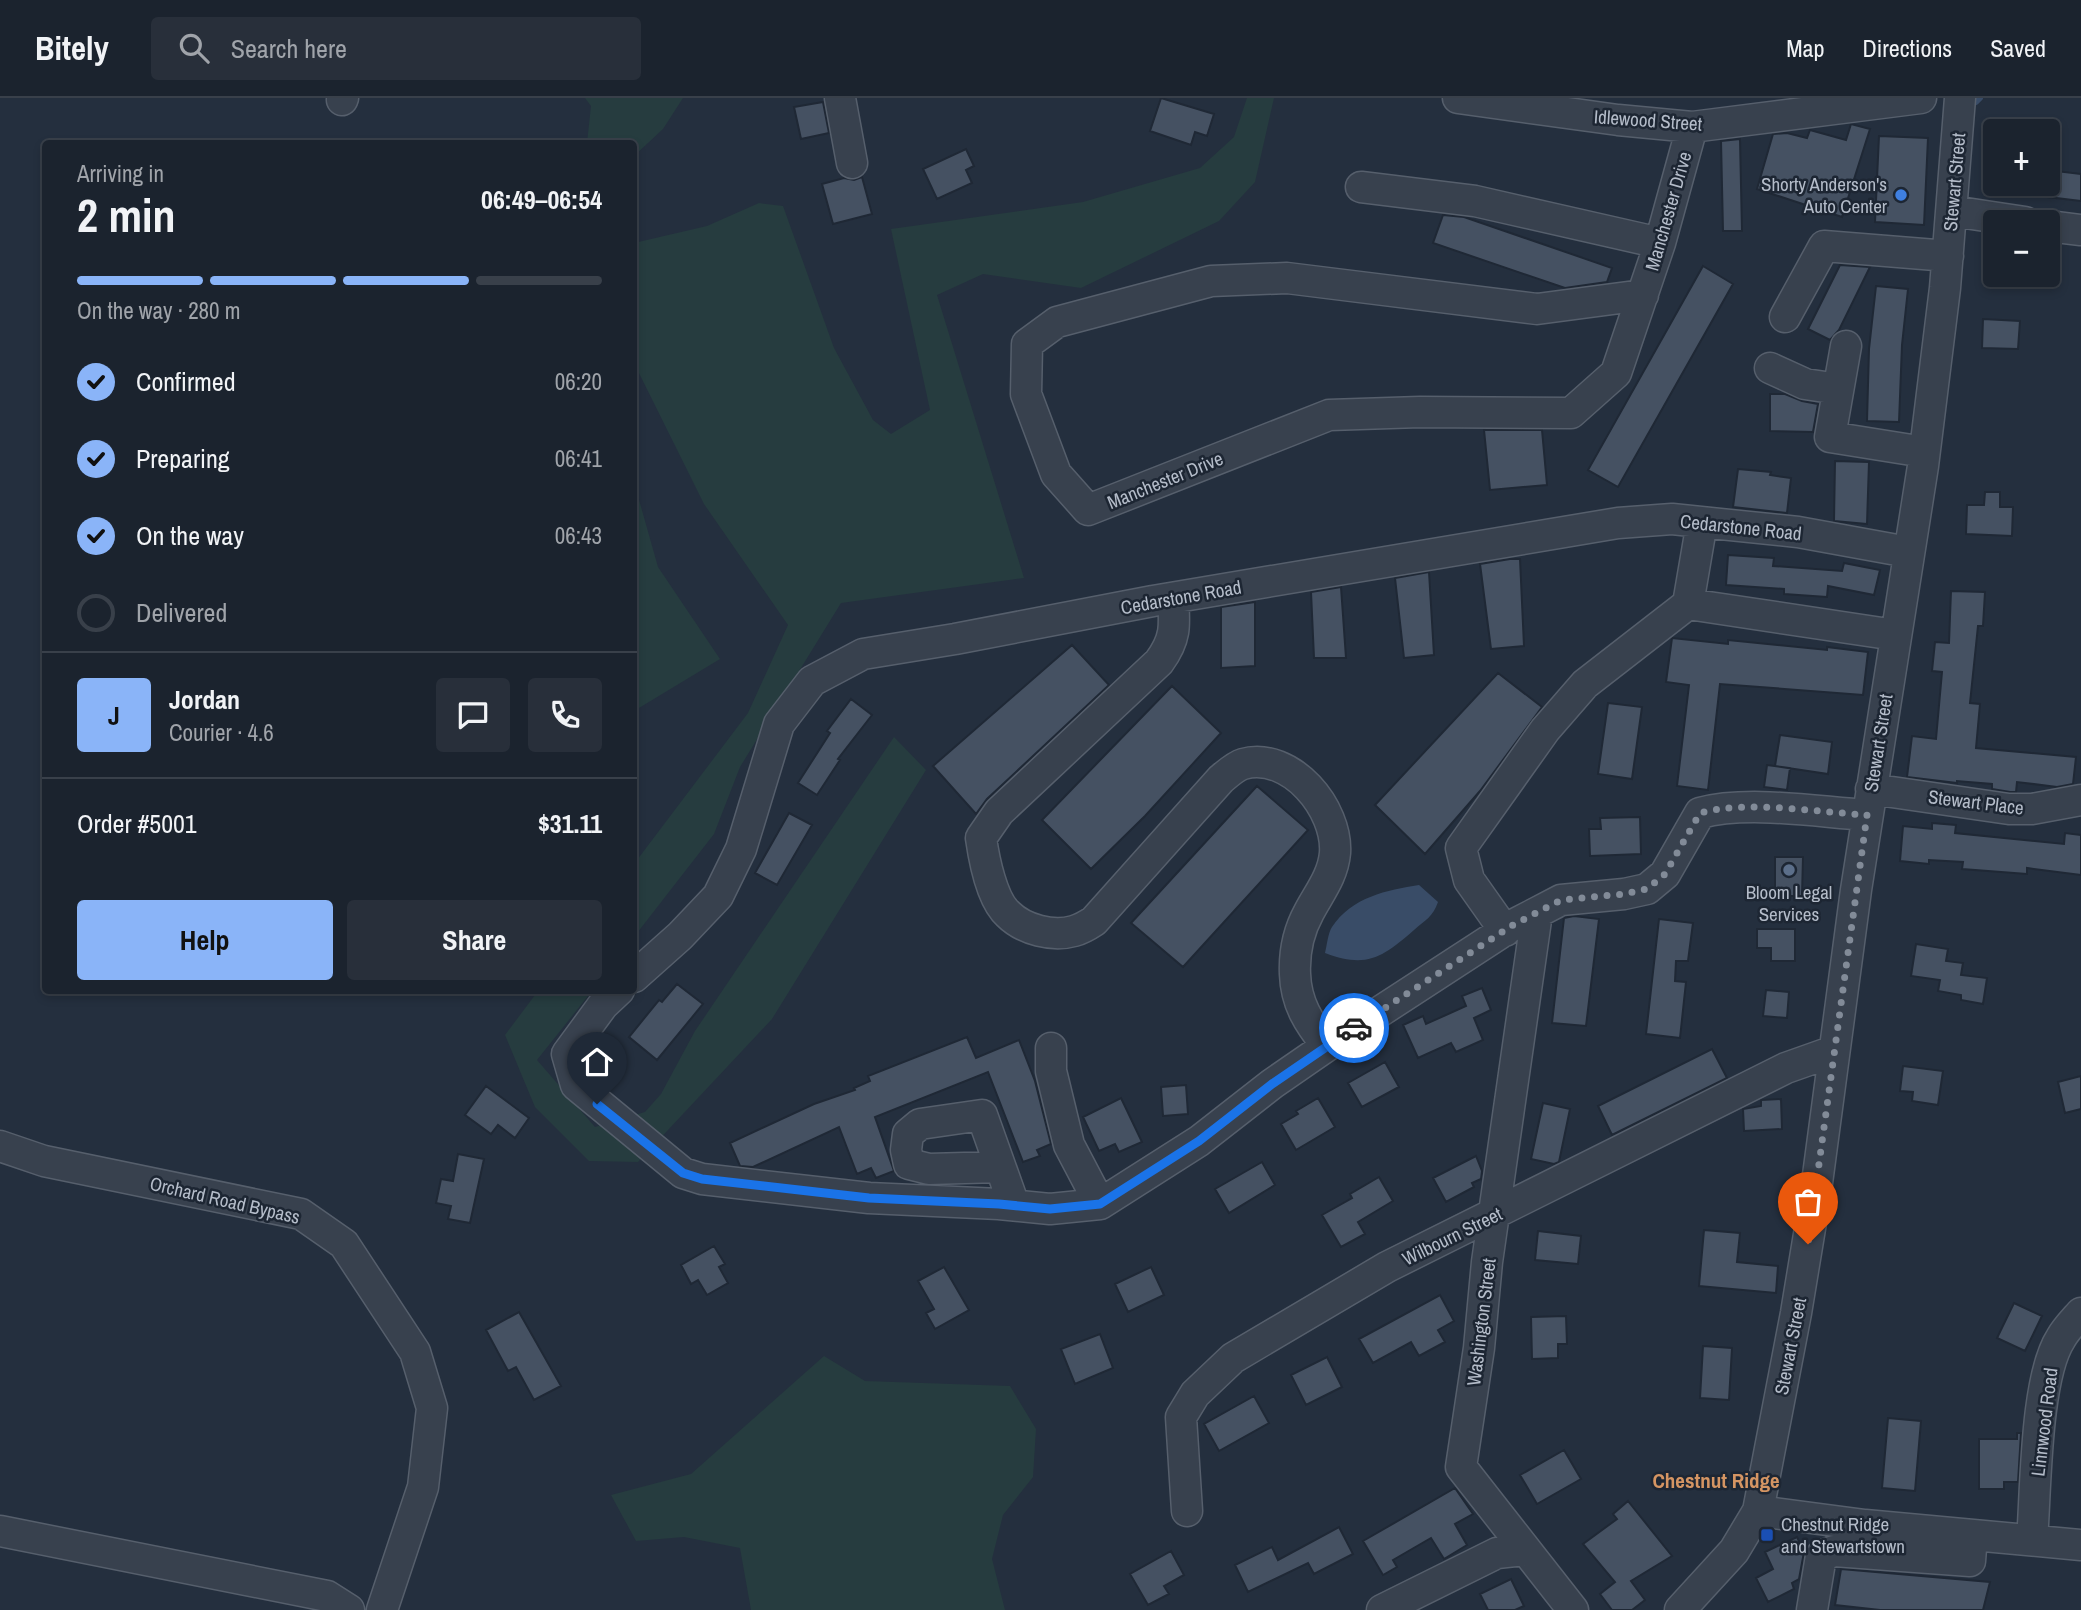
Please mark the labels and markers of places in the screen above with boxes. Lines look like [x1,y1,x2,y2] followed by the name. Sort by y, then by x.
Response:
[1761,171,1888,219] place label: Shorty Anderson's Auto Center
[1893,187,1909,203] marker: Shorty Anderson's Auto Center
[1781,862,1797,878] marker: Bloom Legal Services
[1746,879,1832,927] place label: Bloom Legal Services
[567,1032,627,1104] pin
[1778,1172,1838,1244] pin
[1781,1511,1905,1559] place label: Chestnut Ridge and Stewartstown
[1759,1527,1775,1543] marker: Chestnut Ridge and Stewartstown

